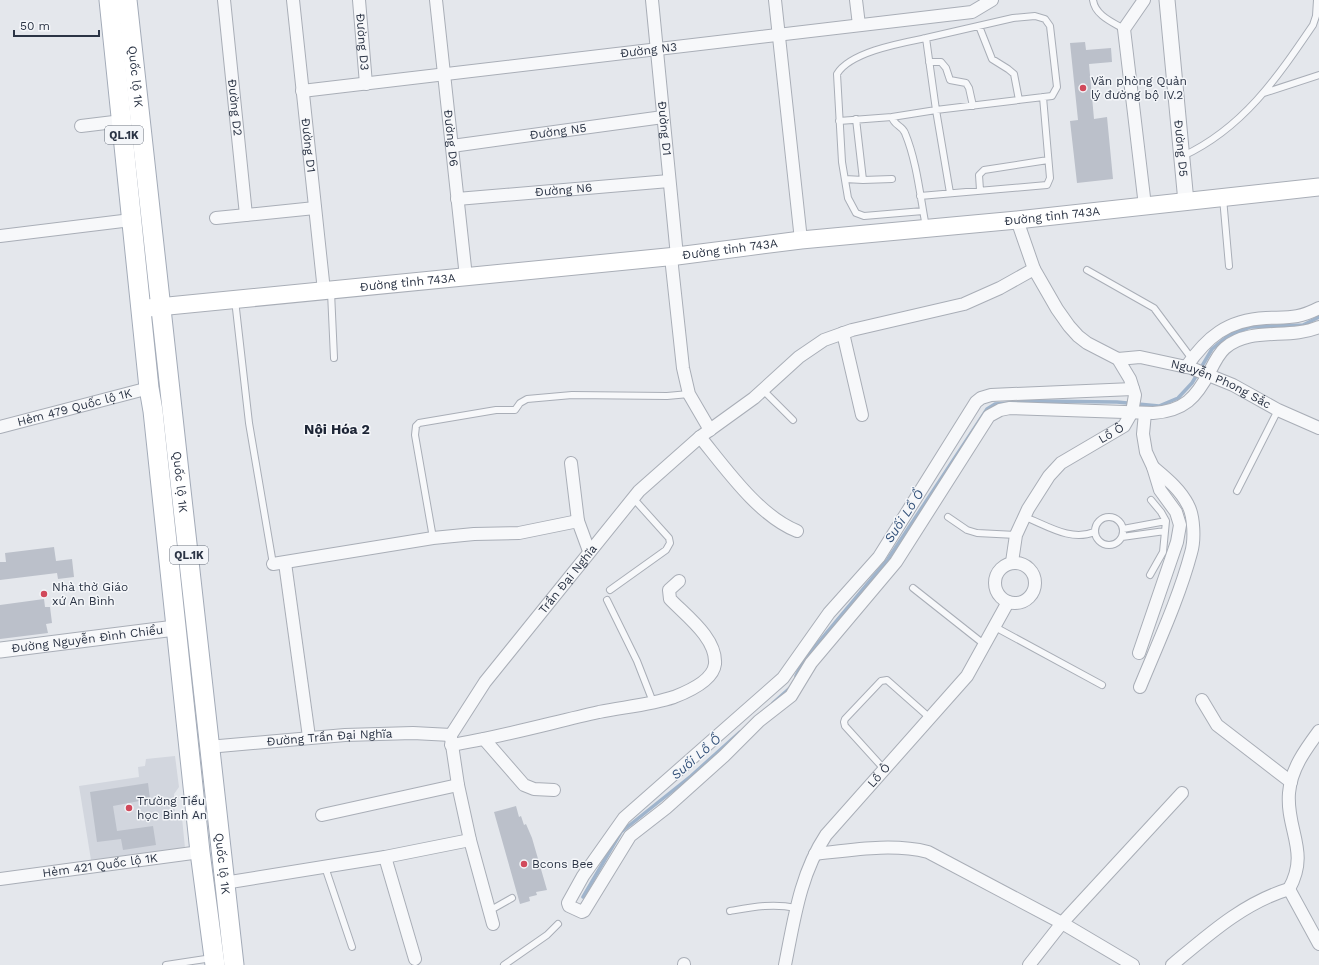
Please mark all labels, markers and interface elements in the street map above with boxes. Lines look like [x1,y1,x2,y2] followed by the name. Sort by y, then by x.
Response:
[14,12,99,38] scale bar
[353,13,372,71] street label: Đường D3
[20,19,50,33] text: 50 m
[619,40,678,60] street label: Đường N3
[125,45,146,108] street label: Quốc lộ 1K
[1091,74,1187,102] place label: Văn phòng Quản lý đường bộ IV.2
[225,78,245,137] street label: Đường D2
[1078,83,1088,93] marker: Văn phòng Quản lý đường bộ IV.2
[655,100,674,156] street label: Đường D1
[441,109,461,167] street label: Đường D6
[299,117,318,173] street label: Đường D1
[1171,119,1191,177] street label: Đường D5
[529,121,587,142] street label: Đường N5
[105,126,143,144] road number: QL.1K
[534,181,593,199] street label: Đường N6
[1004,204,1101,228] street label: Đường tỉnh 743A
[681,236,779,262] street label: Đường tỉnh 743A
[359,271,456,294] street label: Đường tỉnh 743A
[1170,357,1274,412] street label: Nguyễn Phong Sắc
[16,386,133,429] street label: Hẻm 479 Quốc lộ 1K
[304,421,370,437] district label: Nội Hóa 2
[1096,421,1127,446] street label: Lồ Ô
[170,451,190,514] street label: Quốc lộ 1K
[880,485,927,545] water label: Suối Lồ Ồ
[536,542,600,617] street label: Trần Đại Nghĩa
[170,546,208,564] road number: QL.1K
[52,580,128,608] place label: Nhà thờ Giáo xứ An Bình
[39,589,49,599] marker: Nhà thờ Giáo xứ An Bình
[11,623,164,655] street label: Đường Nguyễn Đình Chiểu
[266,727,393,749] street label: Đường Trần Đại Nghĩa
[667,730,724,783] water label: Suối Lồ Ồ
[865,760,893,790] street label: Lồ Ô
[137,794,207,822] place label: Trường Tiểu học Bình An
[124,803,134,813] marker: Trường Tiểu học Bình An
[212,832,233,895] street label: Quốc lộ 1K
[42,851,159,880] street label: Hẻm 421 Quốc lộ 1K
[532,857,593,871] place label: Bcons Bee
[519,859,529,869] marker: Bcons Bee

